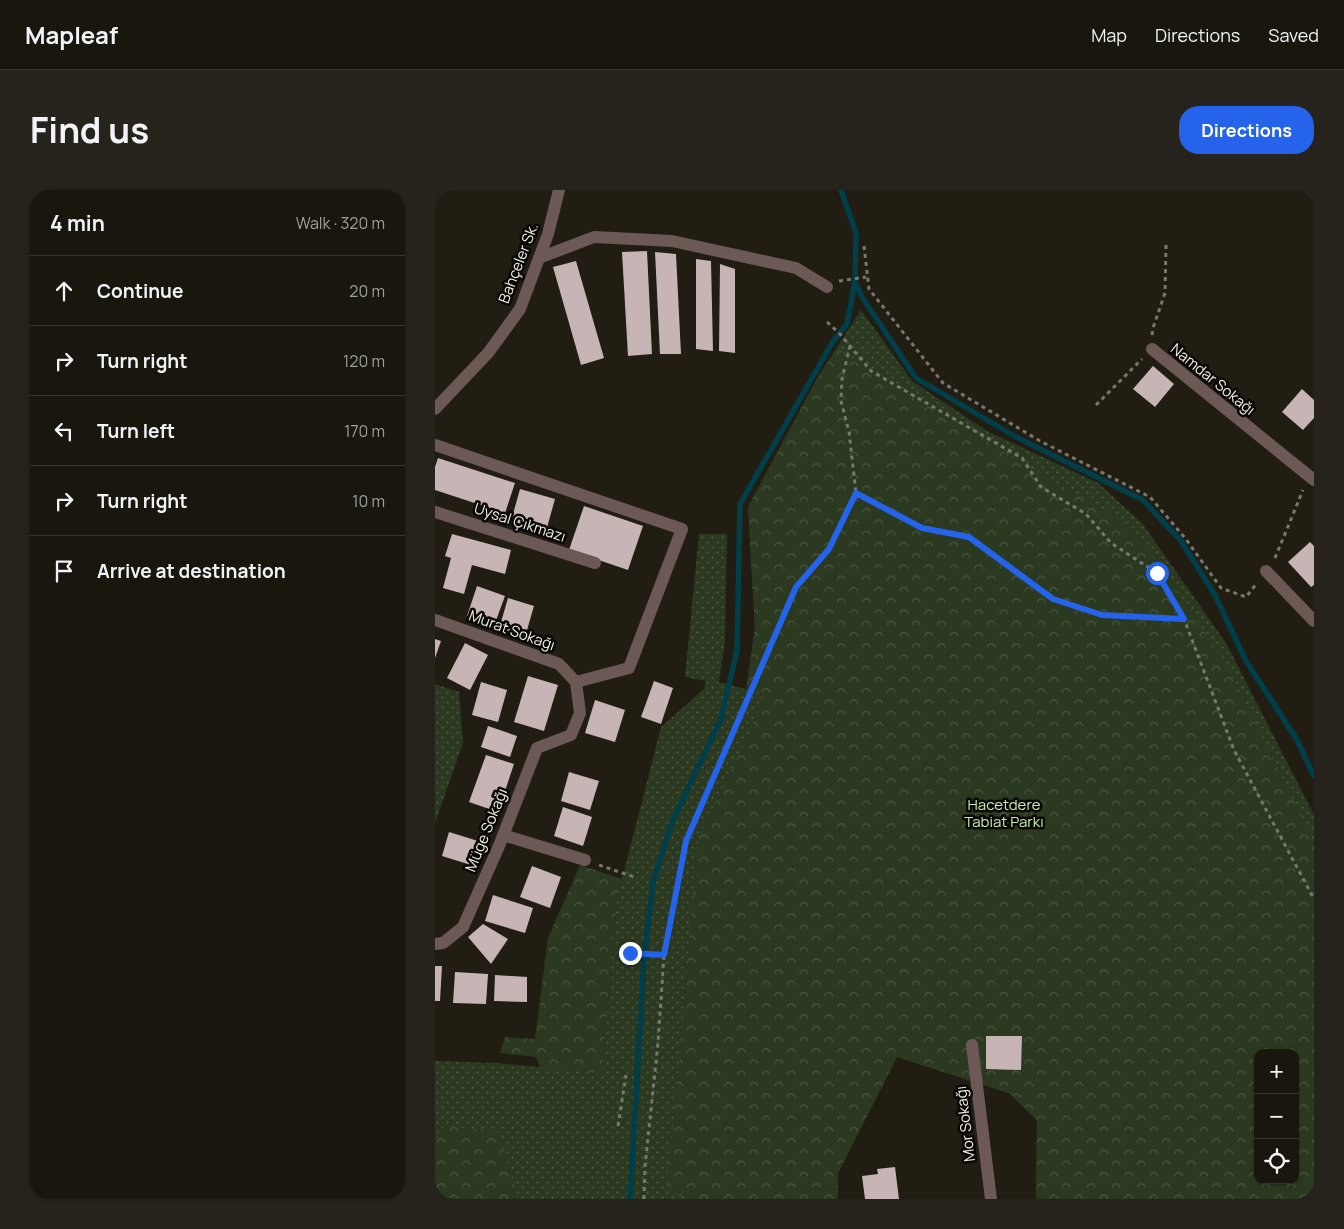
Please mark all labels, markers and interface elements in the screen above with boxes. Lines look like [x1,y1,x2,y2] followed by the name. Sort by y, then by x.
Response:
[25,18,118,51] text: Mapleaf
[1091,23,1127,47] text: Map
[1155,23,1240,47] text: Directions
[1268,23,1319,47] text: Saved
[30,106,149,154] text: Find us
[1179,106,1314,154] button: Directions
[50,209,105,237] text: 4 min
[296,212,385,234] text: Walk · 320 m
[493,220,543,306] street label: Bahçeler Sk.
[50,277,78,305] icon: ahead
[97,278,183,304] text: Continue
[349,280,385,302] text: 20 m
[1166,338,1260,420] street label: Namdar Sokağı
[50,347,78,375] icon: right
[97,348,187,374] text: Turn right
[343,350,385,372] text: 120 m
[50,417,78,445] icon: left
[97,418,175,444] text: Turn left
[344,420,385,442] text: 170 m
[50,487,78,515] icon: right
[97,488,187,514] text: Turn right
[352,490,385,512] text: 10 m
[471,497,569,547] street label: Uysal Çıkmazı
[50,557,78,585] icon: arrive
[97,558,286,584] text: Arrive at destination
[1146,562,1169,585] route start
[466,605,558,655] street label: Murat Sokağı
[460,785,512,875] street label: Müge Sokağı
[964,794,1044,832] park label: Hacetdere Tabiat Parkı
[619,942,642,965] route end
[1254,1049,1299,1184] map controls
[1254,1049,1299,1094] button: +
[950,1085,980,1163] street label: Mor Sokağı
[1254,1094,1299,1139] button: −
[1254,1139,1299,1184] button: locate

